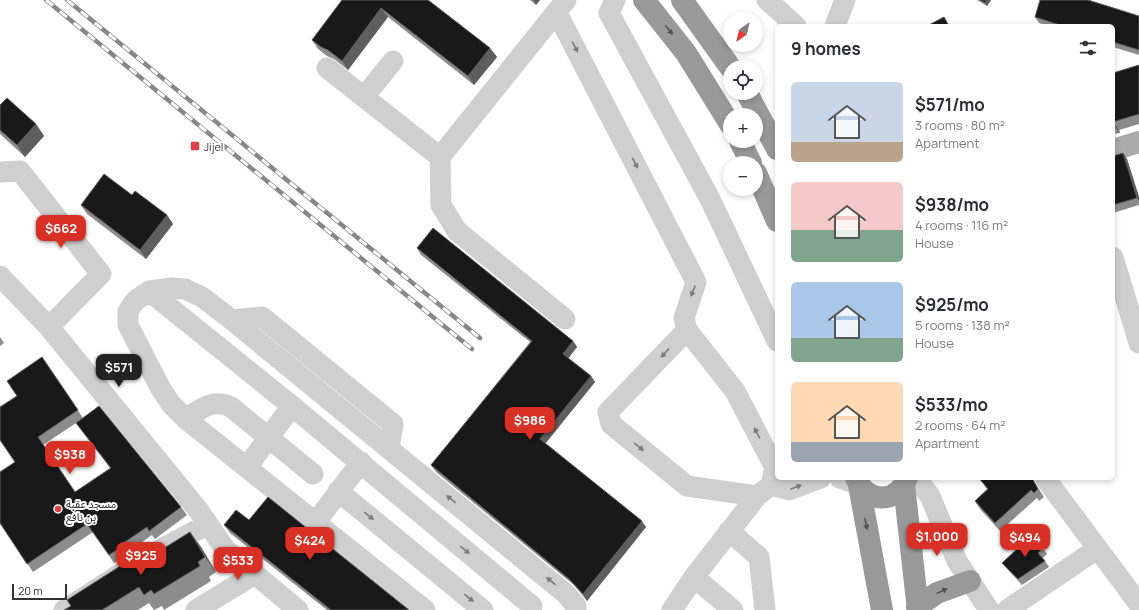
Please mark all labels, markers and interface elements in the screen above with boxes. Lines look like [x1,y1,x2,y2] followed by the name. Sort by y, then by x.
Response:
[723,12,763,52] north arrow
[723,12,763,196] map controls
[664,25,673,36] one-way arrow
[791,37,861,60] text: 9 homes
[1077,37,1099,59] icon: filters
[571,41,578,53] one-way arrow
[723,60,763,100] button: locate
[915,93,985,116] text: $571/mo
[823,98,871,146] icon: home
[723,108,763,148] button: +
[915,116,1005,134] text: 3 rooms · 80 m²
[915,134,979,152] text: Apartment
[204,139,223,154] place label: Jijel
[189,140,201,152] marker: Jijel
[723,156,763,196] button: −
[632,157,638,168] one-way arrow
[915,193,989,216] text: $938/mo
[823,198,871,246] icon: home
[37,215,85,249] pin: $662
[915,216,1008,234] text: 4 rooms · 116 m²
[45,219,77,237] text: $662
[915,234,954,252] text: House
[689,285,695,297] one-way arrow
[915,293,989,316] text: $925/mo
[823,298,871,346] icon: home
[915,316,1010,334] text: 5 rooms · 138 m²
[915,334,954,352] text: House
[660,348,670,358] one-way arrow
[95,354,143,388] pin: $571
[105,358,133,376] text: $571
[915,393,988,416] text: $533/mo
[823,398,871,446] icon: home
[506,407,554,441] pin: $986
[514,411,546,429] text: $986
[915,416,1006,434] text: 2 rooms · 64 m²
[754,427,761,439] one-way arrow
[915,434,979,452] text: Apartment
[46,441,94,475] pin: $938
[633,443,644,452] one-way arrow
[54,445,86,463] text: $938
[790,484,802,490] one-way arrow
[446,494,456,503] one-way arrow
[66,496,117,525] place label: مسجد عقبة بن نافع
[53,504,63,514] marker: مسجد عقبة بن نافع
[363,512,374,521] one-way arrow
[863,517,869,530] one-way arrow
[904,523,970,557] pin: $1,000
[1001,524,1049,558] pin: $494
[286,527,334,561] pin: $424
[916,527,958,545] text: $1,000
[1009,528,1041,546] text: $494
[294,531,326,549] text: $424
[117,542,165,576] pin: $925
[459,545,470,554] one-way arrow
[125,546,157,564] text: $925
[214,547,262,581] pin: $533
[223,551,253,569] text: $533
[546,577,557,586] one-way arrow
[12,582,67,601] scale bar
[18,583,43,598] text: 20 m
[936,588,948,594] one-way arrow
[464,594,475,603] one-way arrow

